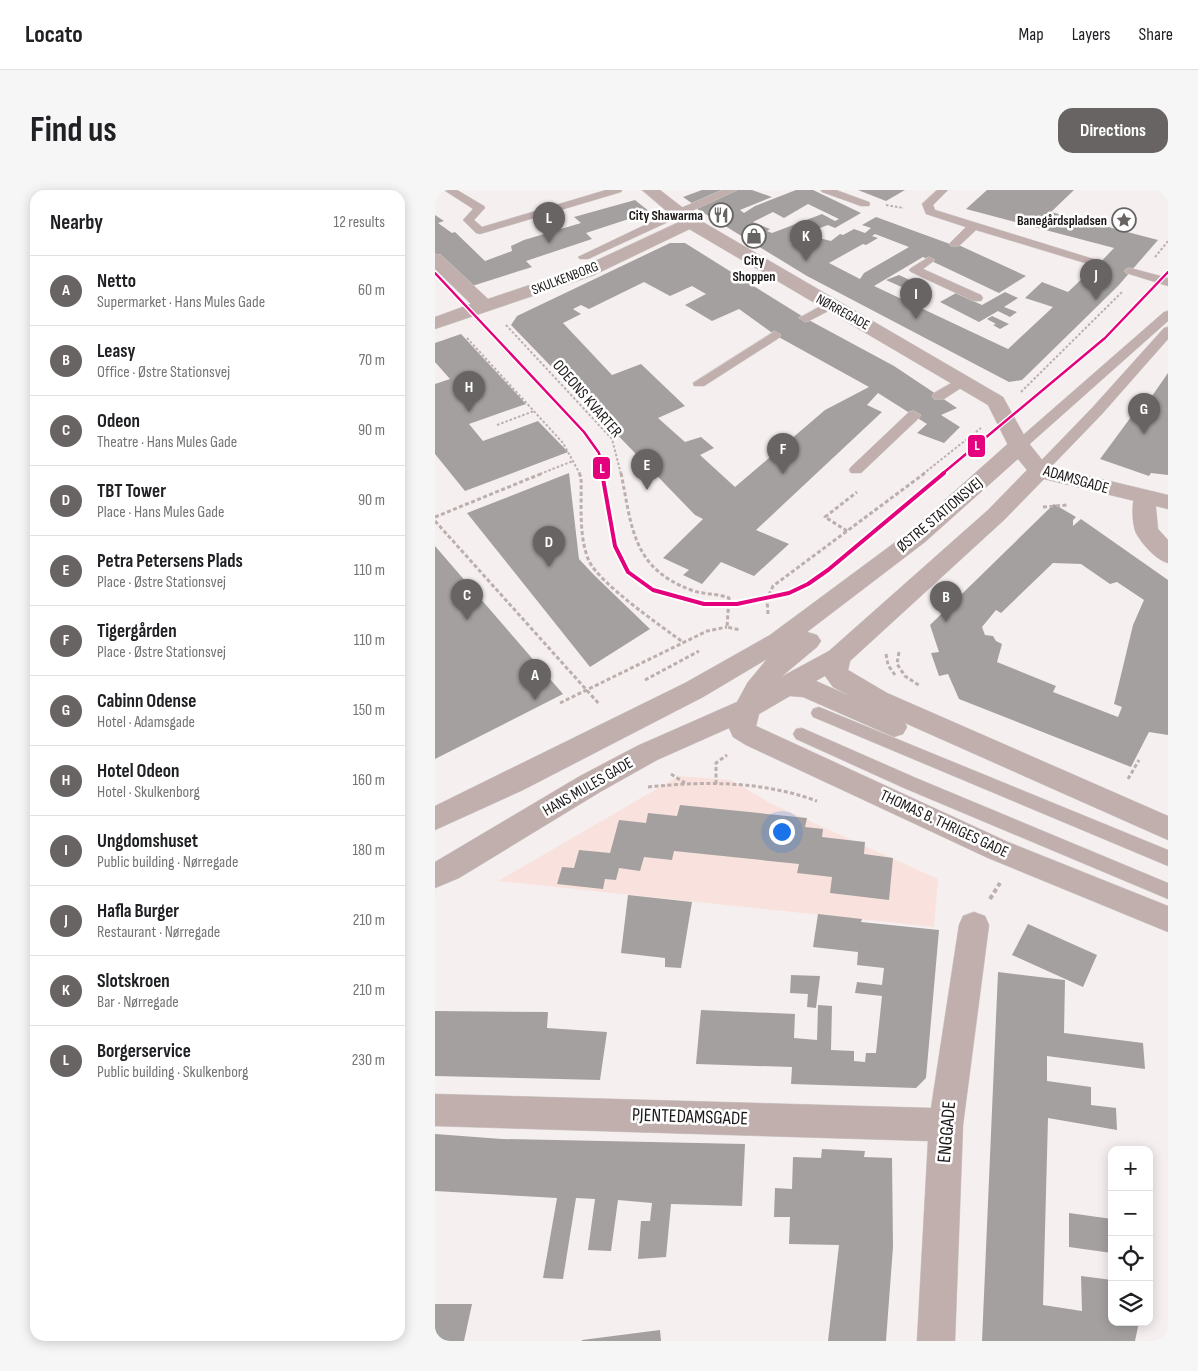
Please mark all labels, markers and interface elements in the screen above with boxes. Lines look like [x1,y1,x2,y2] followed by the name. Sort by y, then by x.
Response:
[25,20,83,49] text: Locato
[1019,24,1044,45] text: Map
[1072,24,1111,45] text: Layers
[1139,24,1173,45] text: Share
[1058,108,1168,153] button: Directions
[30,109,117,152] text: Find us
[533,202,565,243] pin: L
[708,202,734,228] restaurant icon: City Shawarma
[629,207,703,224] place label: City Shawarma
[1111,207,1137,233] place icon: Banegårdspladsen
[50,210,103,235] text: Nearby
[1017,212,1107,229] place label: Banegårdspladsen
[333,213,385,232] text: 12 results
[790,220,822,261] pin: K
[741,223,767,249] shop icon: City Shoppen
[733,252,775,285] place label: City Shoppen
[529,257,601,299] street label: SKULKENBORG
[1080,259,1112,300] pin: J
[97,270,136,293] text: Netto
[900,278,932,319] pin: I
[62,281,70,300] text: A
[358,281,385,300] text: 60 m
[813,290,873,334] street label: NØRREGADE
[97,293,265,312] text: Supermarket · Hans Mules Gade
[97,340,135,363] text: Leasy
[62,351,70,370] text: B
[359,351,385,370] text: 70 m
[548,356,626,442] street label: ODEONS KVARTER
[97,363,230,382] text: Office · Østre Stationsvej
[453,371,485,412] pin: H
[1128,393,1160,434] pin: G
[97,410,140,433] text: Odeon
[62,421,70,440] text: C
[358,421,385,440] text: 90 m
[97,433,237,452] text: Theatre · Hans Mules Gade
[767,433,799,474] pin: F
[967,434,986,458] line badge: L
[974,437,980,454] text: L
[631,449,663,490] pin: E
[592,456,611,480] line badge: L
[599,460,605,477] text: L
[1040,461,1111,498] street label: ADAMSGADE
[893,474,987,556] street label: ØSTRE STATIONSVEJ
[97,480,166,503] text: TBT Tower
[62,491,70,510] text: D
[358,491,385,510] text: 90 m
[97,503,224,522] text: Place · Hans Mules Gade
[533,526,565,567] pin: D
[97,550,243,573] text: Petra Petersens Plads
[63,561,69,580] text: E
[354,561,385,580] text: 110 m
[97,573,226,592] text: Place · Østre Stationsvej
[451,579,483,620] pin: C
[930,581,962,622] pin: B
[97,620,177,643] text: Tigergården
[63,631,69,650] text: F
[354,631,385,650] text: 110 m
[97,643,226,662] text: Place · Østre Stationsvej
[519,659,551,700] pin: A
[97,690,196,713] text: Cabinn Odense
[62,701,70,720] text: G
[353,701,385,720] text: 150 m
[97,713,195,732] text: Hotel · Adamsgade
[539,753,637,821] street label: HANS MULES GADE
[97,760,180,783] text: Hotel Odeon
[62,771,70,790] text: H
[352,771,385,790] text: 160 m
[97,783,200,802] text: Hotel · Skulkenborg
[877,786,1011,862] street label: THOMAS B. THRIGES GADE
[769,819,795,845] your location
[97,830,198,853] text: Ungdomshuset
[64,841,68,860] text: I
[352,841,385,860] text: 180 m
[97,853,238,872] text: Public building · Nørregade
[97,900,179,923] text: Hafla Burger
[64,911,68,930] text: J
[353,911,385,930] text: 210 m
[97,923,220,942] text: Restaurant · Nørregade
[97,970,170,993] text: Slotskroen
[62,981,70,1000] text: K
[353,981,385,1000] text: 210 m
[97,993,179,1012] text: Bar · Nørregade
[97,1040,191,1063] text: Borgerservice
[63,1051,69,1070] text: L
[352,1051,385,1070] text: 230 m
[97,1063,248,1082] text: Public building · Skulkenborg
[933,1100,961,1164] street label: ENGGADE
[632,1103,748,1131] street label: PJENTEDAMSGADE
[1108,1146,1153,1326] map controls
[1108,1146,1153,1191] button: +
[1108,1191,1153,1236] button: −
[1108,1236,1153,1281] button: locate
[1108,1281,1153,1326] button: layers

